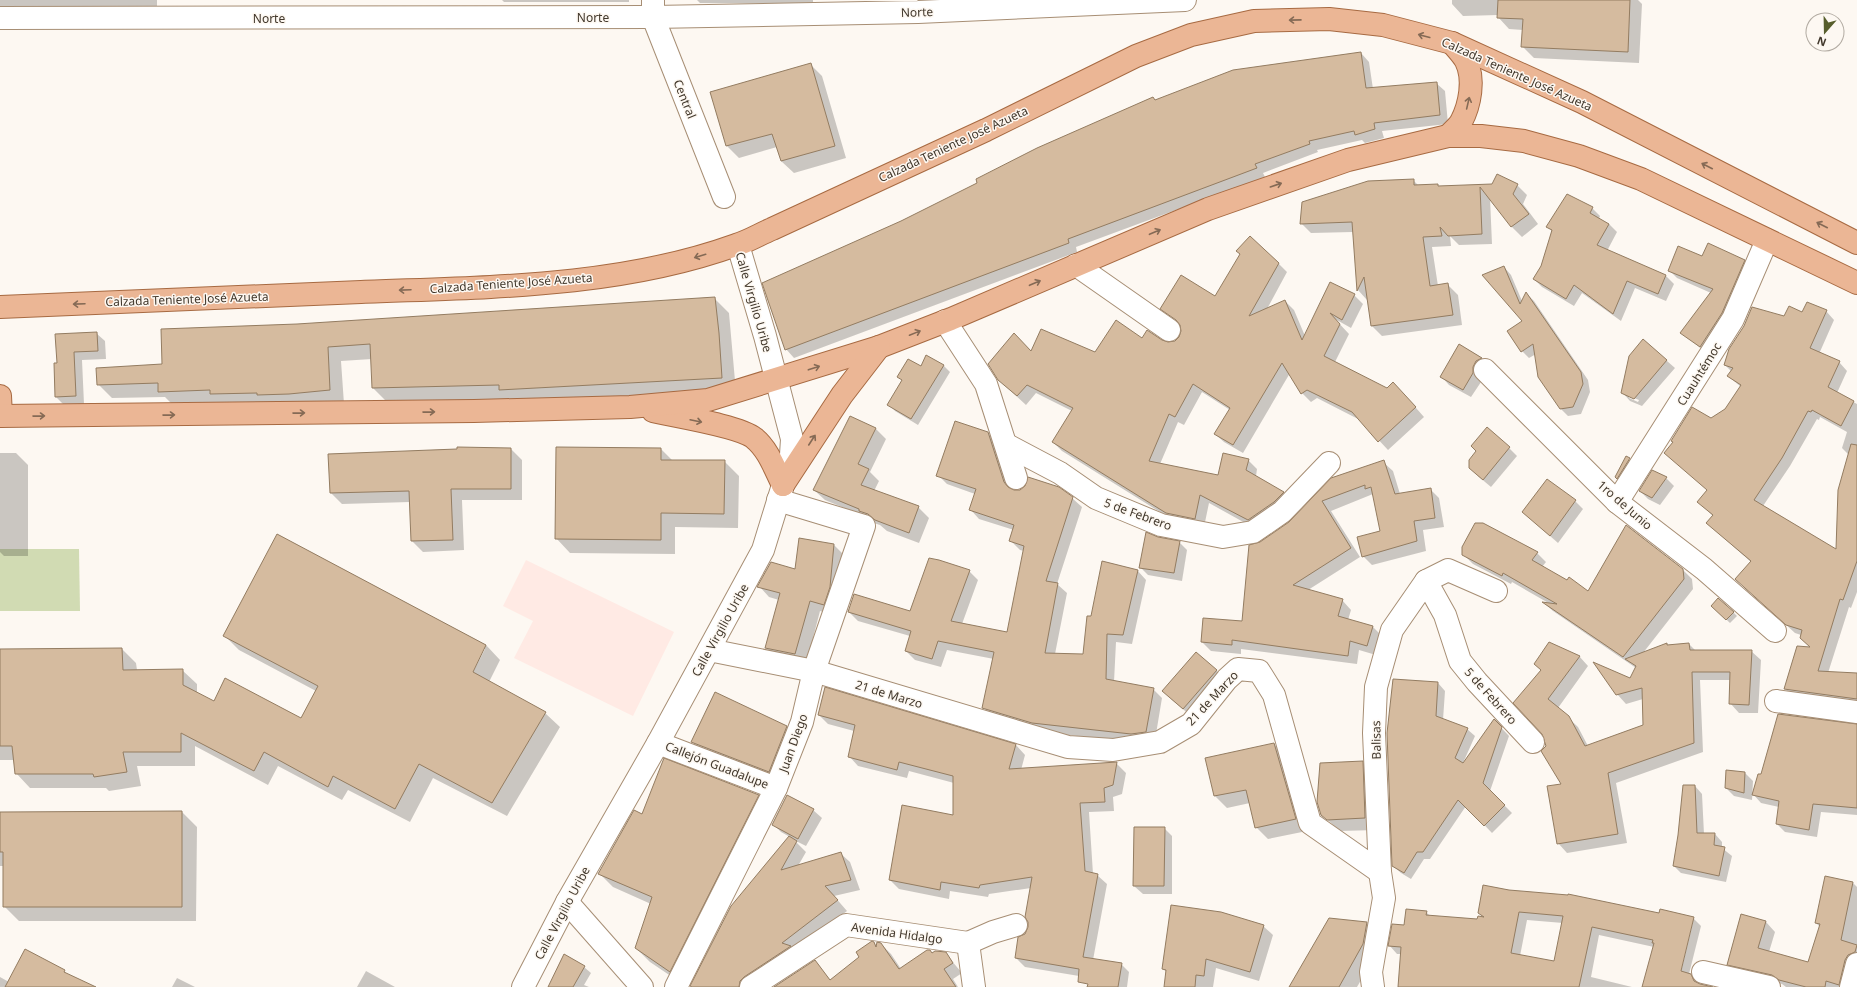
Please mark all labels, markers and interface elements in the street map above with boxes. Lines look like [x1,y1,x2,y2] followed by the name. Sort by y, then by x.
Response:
[900,3,934,21] street label: Norte
[577,9,609,26] street label: Norte
[253,10,285,27] street label: Norte
[1805,12,1845,52] north arrow
[1289,16,1302,23] one-way arrow
[1417,32,1430,39] one-way arrow
[1439,33,1595,115] street label: Calzada Teniente José Azueta
[1815,33,1828,50] text: N
[670,77,700,121] street label: Central
[1464,97,1472,110] one-way arrow
[875,102,1031,186] street label: Calzada Teniente José Azueta
[1701,161,1713,169] one-way arrow
[1269,181,1281,189] one-way arrow
[1817,221,1829,228] one-way arrow
[1148,228,1160,235] one-way arrow
[732,250,777,354] street label: Calle Virgilio Uribe
[694,253,707,260] one-way arrow
[429,269,593,297] street label: Calzada Teniente José Azueta
[1029,279,1041,286] one-way arrow
[399,287,412,294] one-way arrow
[105,288,269,310] street label: Calzada Teniente José Azueta
[73,300,86,307] one-way arrow
[908,329,920,337] one-way arrow
[1673,339,1725,409] street label: Cuauhtémoc
[807,364,820,371] one-way arrow
[422,408,435,416] one-way arrow
[292,409,305,417] one-way arrow
[162,411,175,419] one-way arrow
[32,412,45,420] one-way arrow
[689,417,702,425] one-way arrow
[808,435,816,446] one-way arrow
[1594,476,1656,534] street label: 1ro de Junio
[1102,494,1174,534] street label: 5 de Febrero
[687,580,753,679] street label: Calle Virgilio Uribe
[1461,664,1521,728] street label: 5 de Febrero
[1182,667,1242,729] street label: 21 de Marzo
[853,676,925,712] street label: 21 de Marzo
[774,711,811,776] street label: Juan Diego
[1367,720,1385,760] street label: Balisas
[663,737,772,793] street label: Callejón Guadalupe
[530,863,594,963] street label: Calle Virgilio Uribe
[850,918,944,948] street label: Avenida Hidalgo

